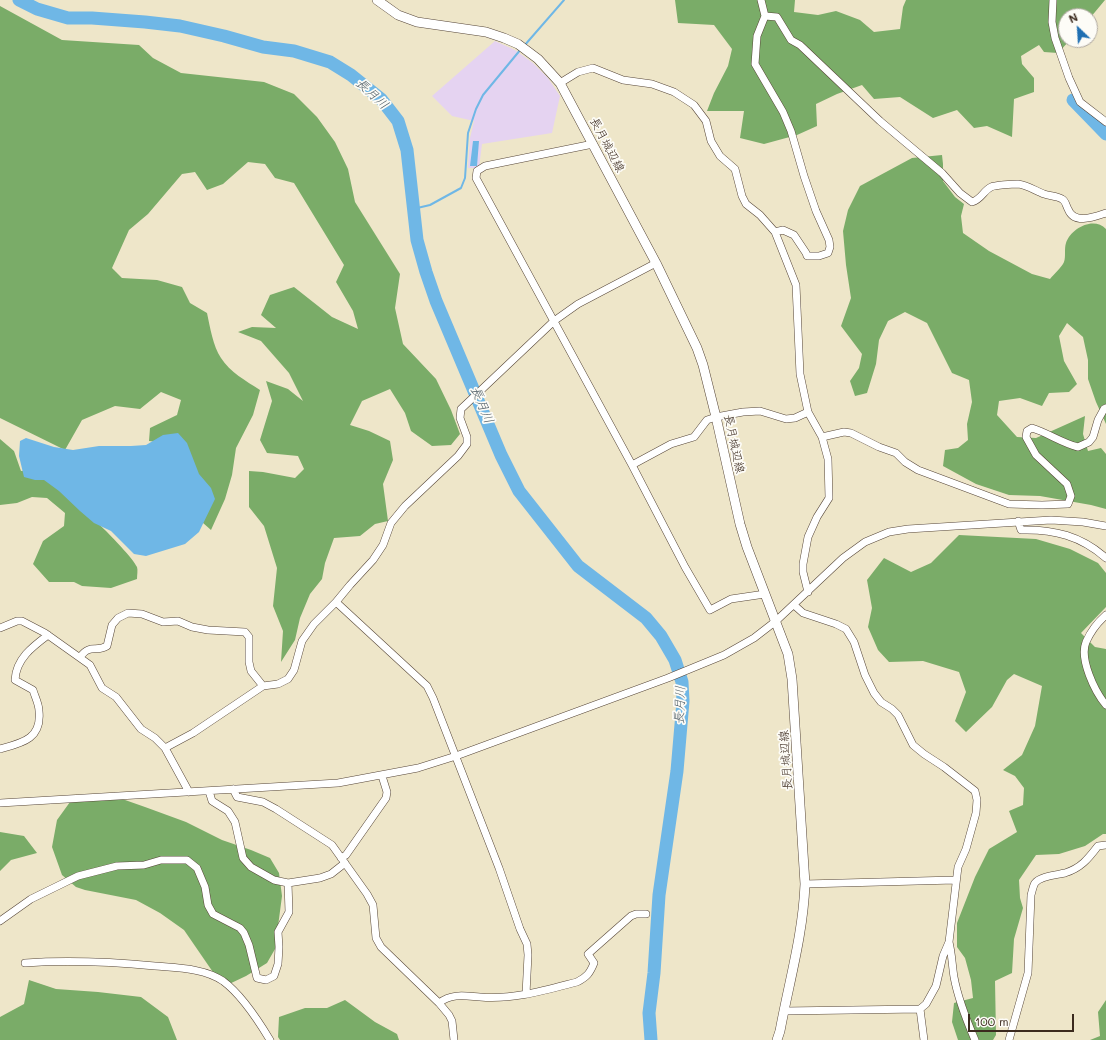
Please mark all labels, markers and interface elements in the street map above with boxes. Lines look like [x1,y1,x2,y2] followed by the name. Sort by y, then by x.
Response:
[1058,8,1098,48] north arrow
[1066,9,1080,26] text: N
[352,75,392,113] water label: 長月川
[587,115,627,175] street label: 長月城辺線
[467,384,497,426] water label: 長月川
[721,413,747,475] street label: 長月城辺線
[672,685,688,725] water label: 長月川
[777,730,795,790] street label: 長月城辺線
[970,1006,1076,1032] scale bar
[975,1013,1009,1029] text: 100 m

